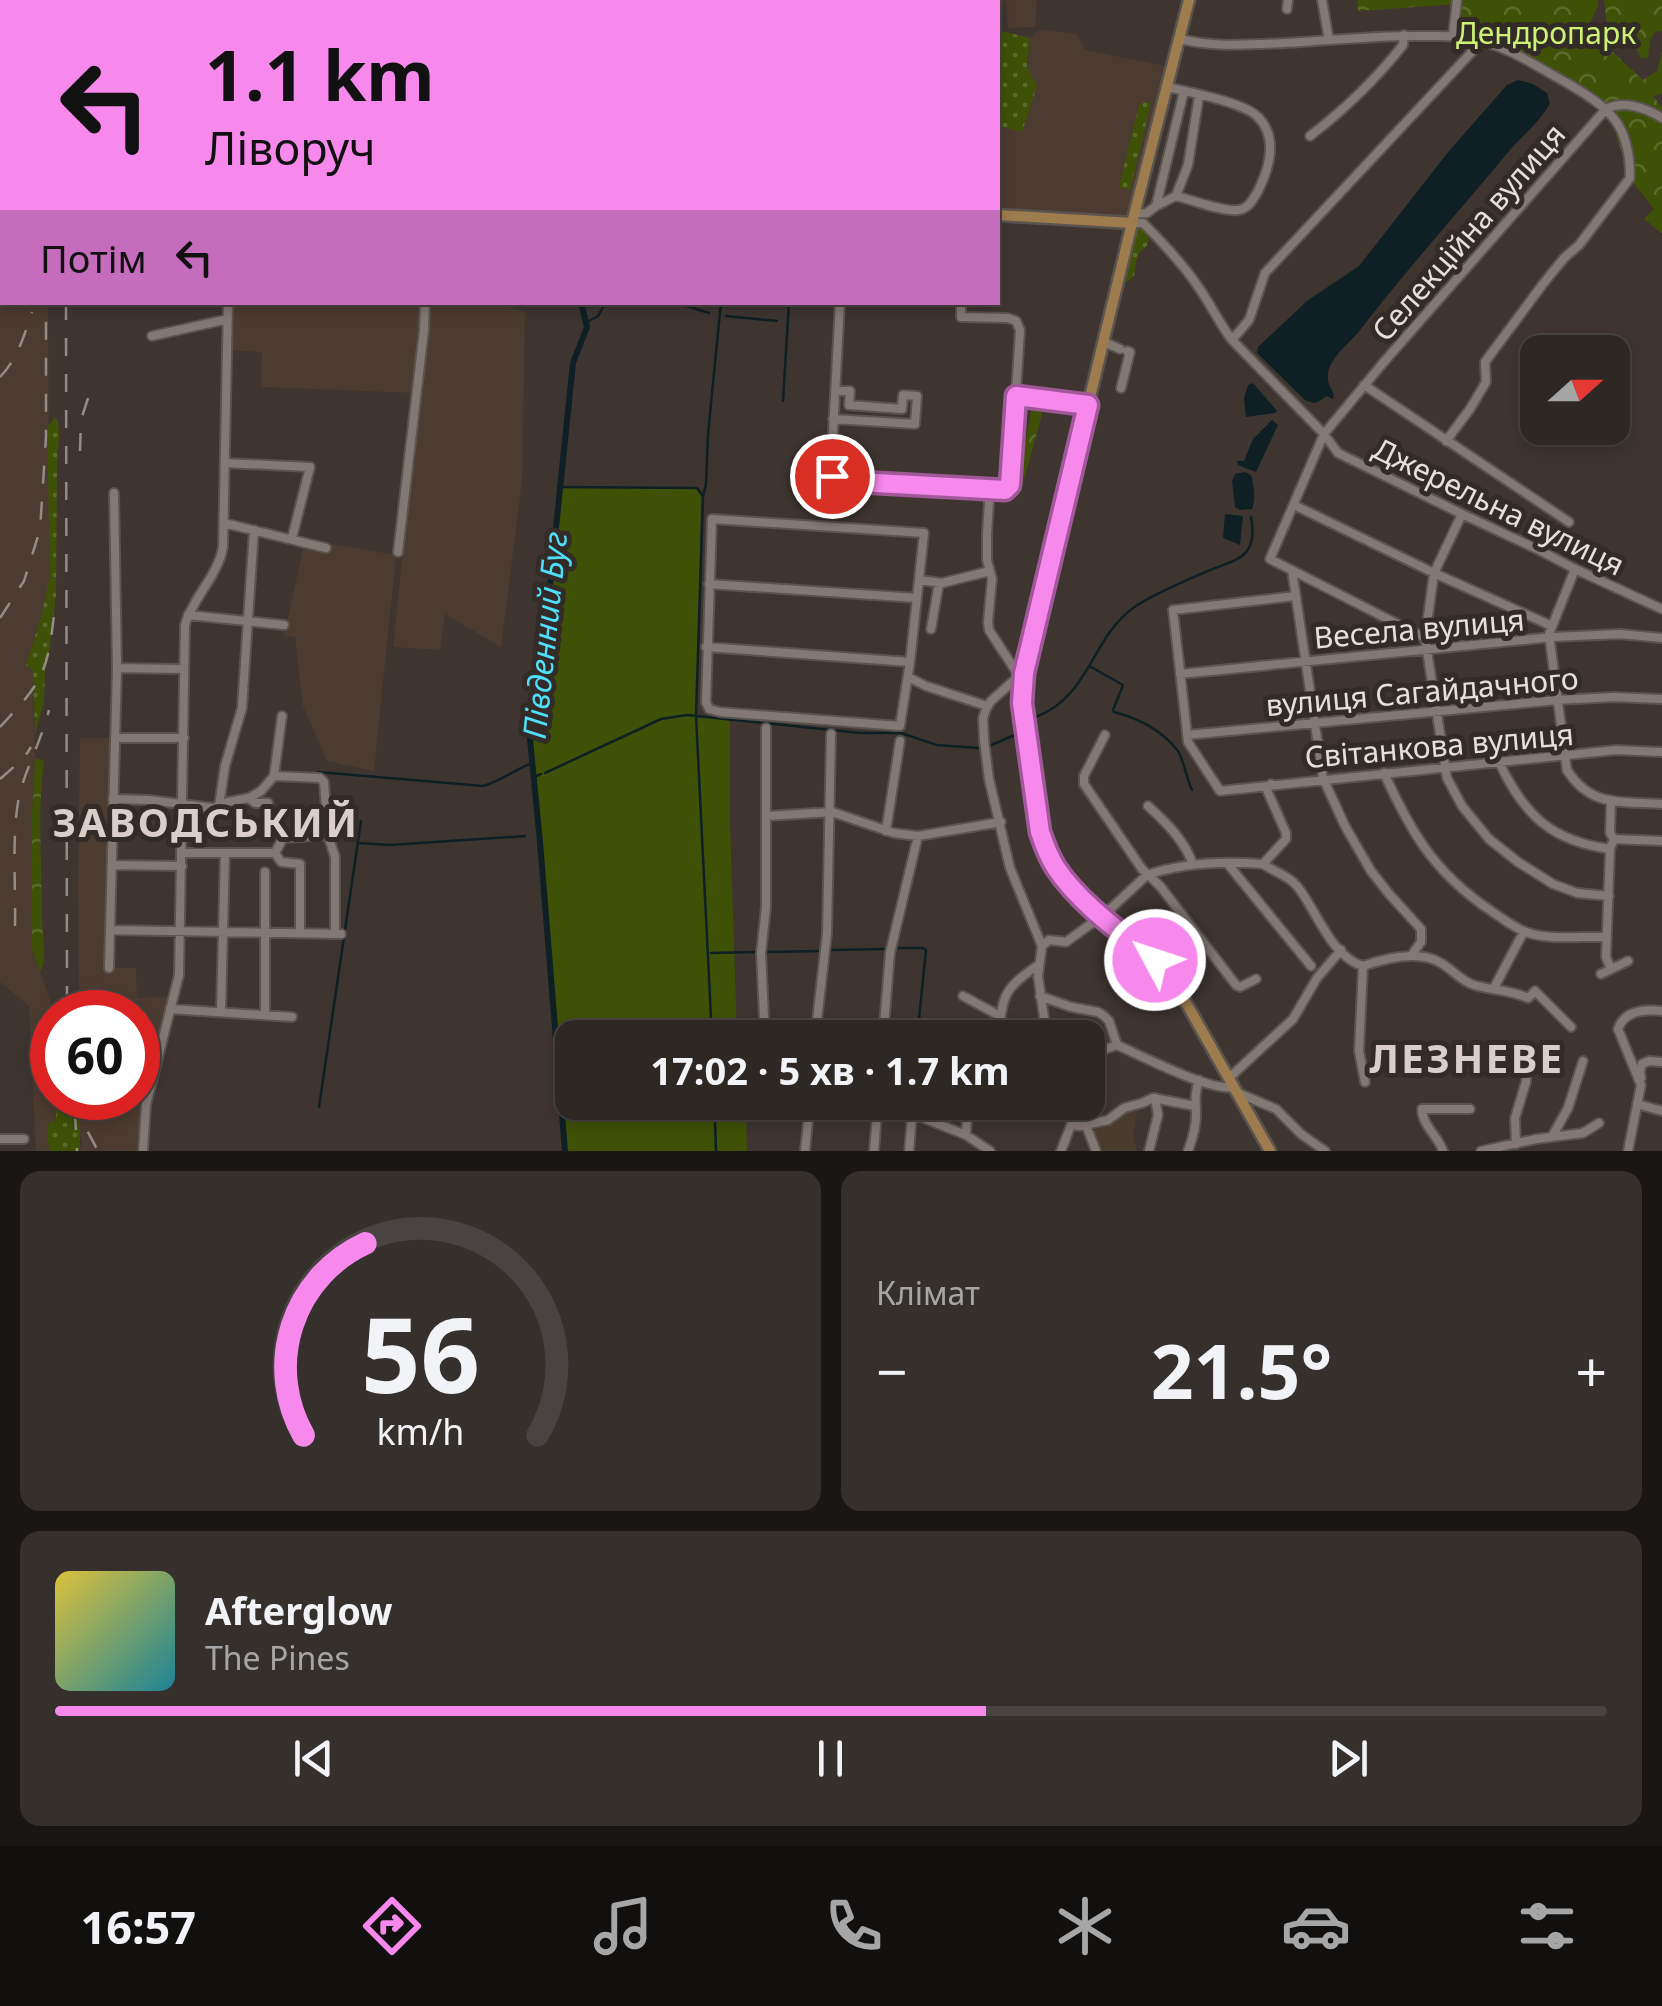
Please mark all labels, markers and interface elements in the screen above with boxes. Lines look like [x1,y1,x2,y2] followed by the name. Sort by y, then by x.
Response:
[1456,12,1636,53] park label: Дендропарк
[205,26,435,122] text: 1.1 km
[40,40,170,170] icon: left
[1362,115,1574,349] street label: Селекційна вулиця
[205,117,376,178] text: Ліворуч
[167,230,222,285] icon: left
[40,232,147,284] text: Потім
[1520,335,1630,445] north arrow
[1520,335,1630,445] map controls
[1367,427,1631,585] street label: Джерельна вулиця
[790,434,875,519] pin
[805,449,860,504] icon: arrive
[512,529,576,741] water label: Південний Буг
[1312,598,1526,658] street label: Весела вулиця
[1264,657,1580,725] street label: вулиця Сагайдачного
[1303,713,1575,777] street label: Світанкова вулиця
[52,794,360,849] district label: ЗАВОДСЬКИЙ
[1103,908,1207,1012] position arrow
[30,990,160,1120] speed limit sign: 60
[1369,1030,1565,1085] district label: ЛЕЗНЕВЕ
[650,1044,1010,1096] text: 17:02 · 5 хв · 1.7 km
[876,1271,980,1314] text: Клімат
[361,1282,480,1423] text: 56
[1151,1319,1332,1421] text: 21.5°
[876,1333,907,1408] text: −
[1576,1333,1607,1408] text: +
[377,1407,464,1455] text: km/h
[205,1584,393,1636] text: Afterglow
[205,1636,350,1679] text: The Pines
[286,1731,341,1786] icon: previous
[803,1731,858,1786] icon: pause
[1321,1731,1376,1786] icon: next
[357,1891,427,1961] icon: directions
[588,1891,658,1961] icon: music
[819,1891,889,1961] icon: phone
[1050,1891,1120,1961] icon: climate
[1281,1891,1351,1961] icon: car
[1512,1891,1582,1961] icon: filters
[80,1896,196,1957] text: 16:57

